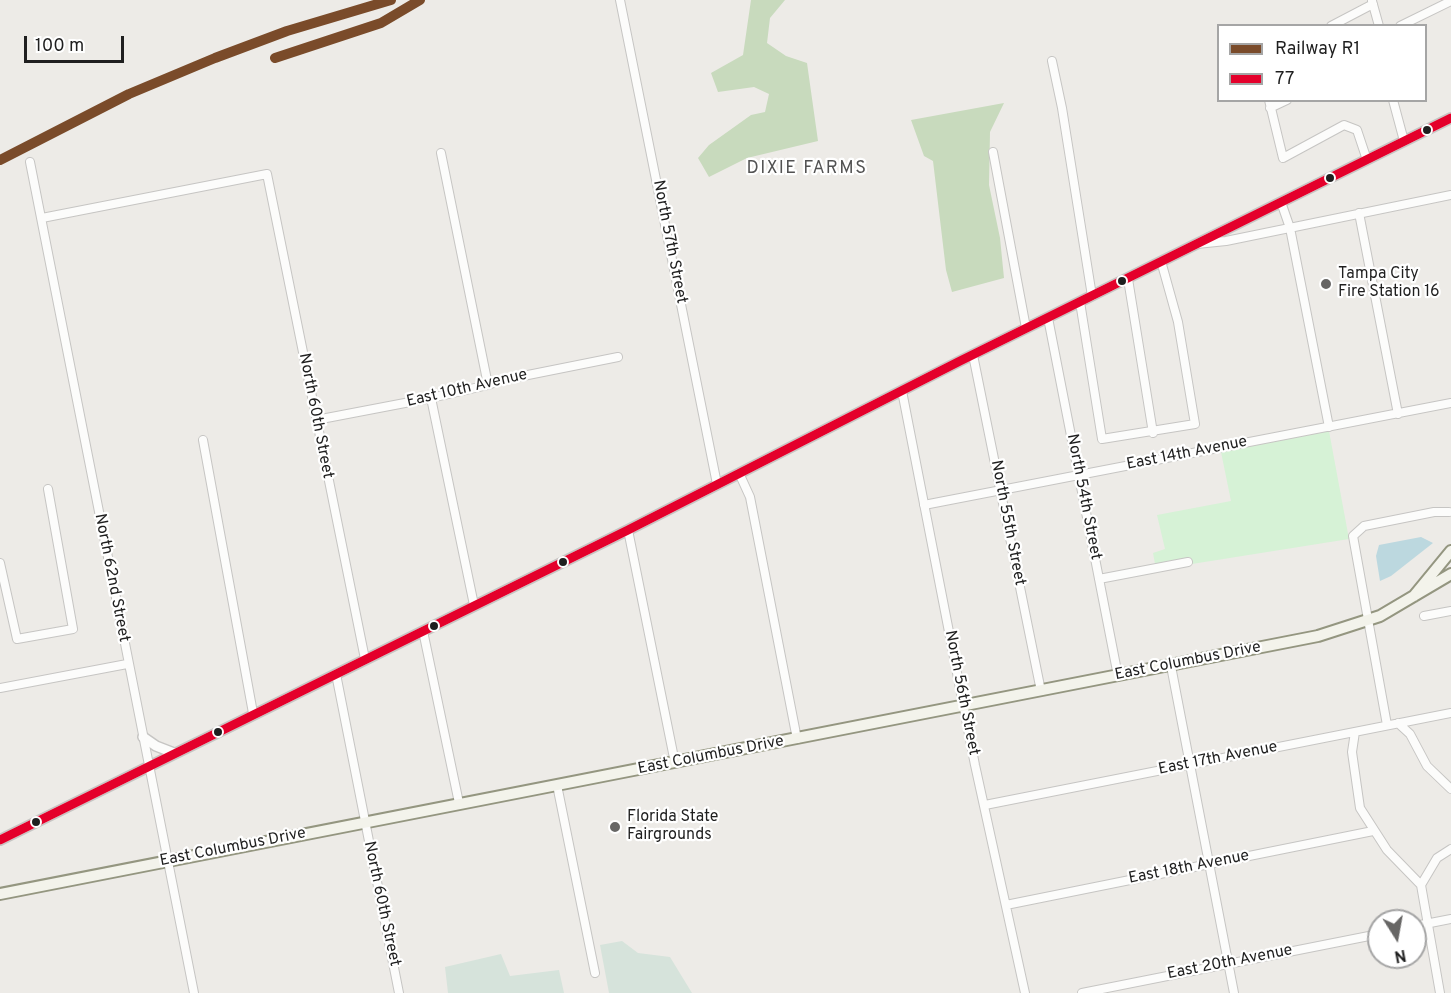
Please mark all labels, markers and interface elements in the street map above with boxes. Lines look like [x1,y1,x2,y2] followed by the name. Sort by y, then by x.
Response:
[27,24,128,62] scale bar
[1217,24,1427,102] legend
[35,35,84,58] text: 100 m
[1275,38,1360,61] text: Railway R1
[1275,68,1294,91] text: 77
[1421,124,1433,136] unlabelled marker
[746,158,868,180] district label: DIXIE FARMS
[1324,172,1336,184] unlabelled marker
[648,179,690,305] street label: North 57th Street
[1338,265,1440,303] place label: Tampa City Fire Station 16
[1116,275,1128,287] unlabelled marker
[1319,277,1333,291] marker: Tampa City Fire Station 16
[293,352,337,480] street label: North 60th Street
[405,366,529,412] street label: East 10th Avenue
[1061,432,1105,562] street label: North 54th Street
[1125,433,1249,475] street label: East 14th Avenue
[985,459,1029,587] street label: North 55th Street
[89,512,133,644] street label: North 62nd Street
[557,556,569,568] unlabelled marker
[428,620,440,632] unlabelled marker
[939,629,983,757] street label: North 56th Street
[1113,638,1263,686] street label: East Columbus Drive
[212,726,224,738] unlabelled marker
[636,732,786,780] street label: East Columbus Drive
[1157,738,1279,780] street label: East 17th Avenue
[627,808,718,846] place label: Florida State Fairgrounds
[30,816,42,828] unlabelled marker
[608,820,622,834] marker: Florida State Fairgrounds
[158,824,308,872] street label: East Columbus Drive
[358,840,404,968] street label: North 60th Street
[1127,847,1251,889] street label: East 18th Avenue
[1367,909,1427,969] north arrow
[1166,941,1294,985] street label: East 20th Avenue
[1393,944,1408,966] text: N

